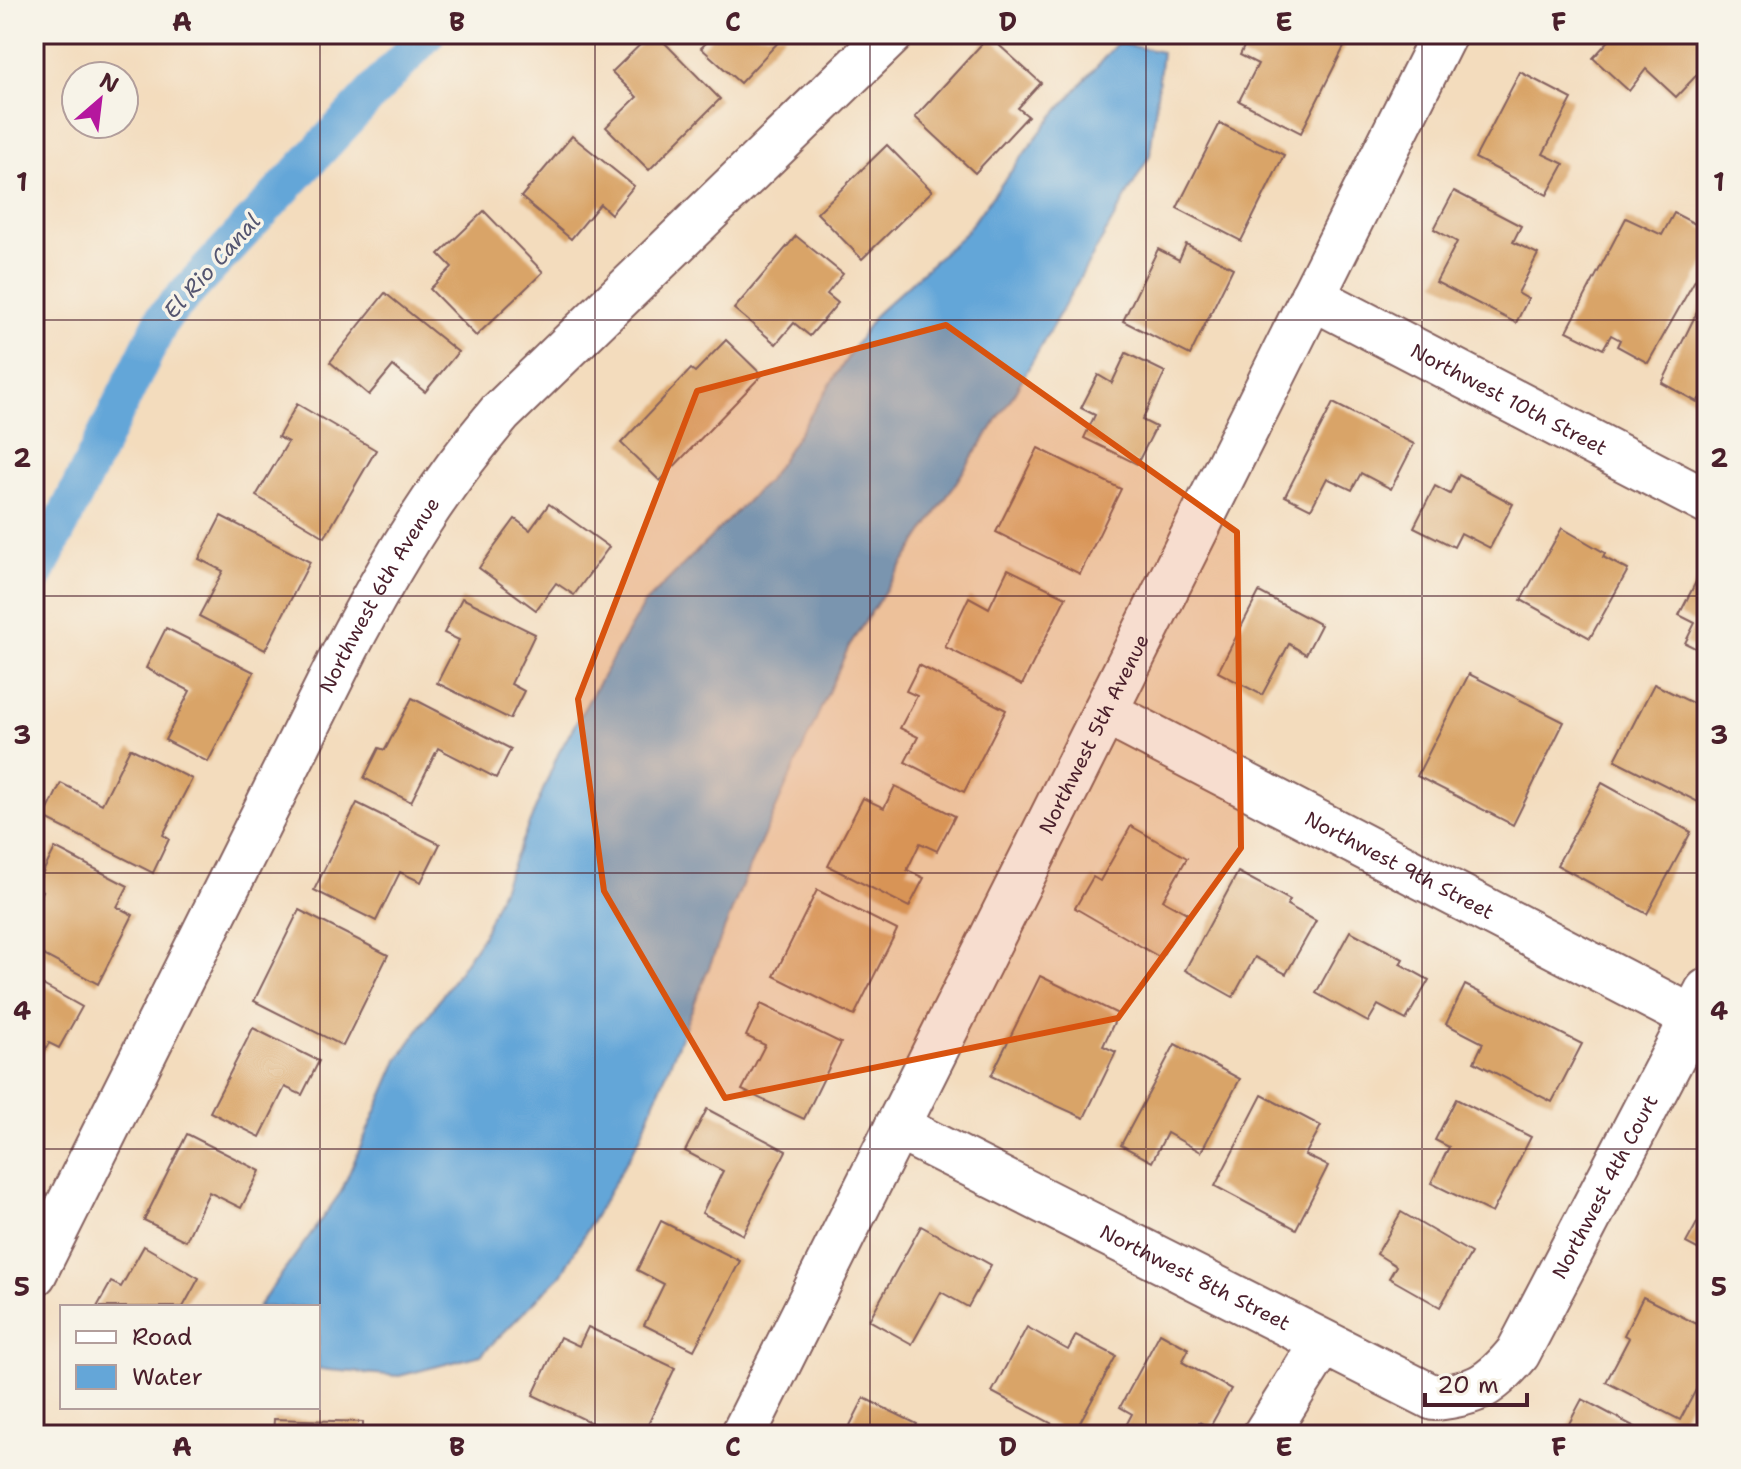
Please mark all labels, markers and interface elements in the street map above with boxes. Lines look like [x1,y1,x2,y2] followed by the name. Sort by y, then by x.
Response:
[172,4,192,39] text: A
[449,4,465,39] text: B
[725,4,741,39] text: C
[999,4,1017,39] text: D
[1275,4,1293,39] text: E
[1551,4,1567,39] text: F
[60,60,140,140] north arrow
[95,66,124,100] text: N
[16,164,28,199] text: 1
[1713,164,1725,199] text: 1
[157,207,267,325] water label: El Rio Canal
[1406,338,1612,461] street label: Northwest 10th Street
[13,440,31,475] text: 2
[1710,440,1728,475] text: 2
[313,492,445,697] street label: Northwest 6th Avenue
[1033,630,1155,838] street label: Northwest 5th Avenue
[13,717,31,752] text: 3
[1710,717,1728,752] text: 3
[1300,805,1499,925] street label: Northwest 9th Street
[13,993,31,1028] text: 4
[1710,993,1728,1028] text: 4
[1546,1090,1664,1283] street label: Northwest 4th Court
[1096,1219,1295,1336] street label: Northwest 8th Street
[14,1269,30,1304] text: 5
[1711,1269,1727,1304] text: 5
[60,1305,320,1409] legend
[132,1321,192,1353] text: Road
[1425,1357,1527,1407] scale bar
[132,1361,203,1393] text: Water
[1437,1369,1499,1401] text: 20 m
[172,1429,192,1464] text: A
[449,1429,465,1464] text: B
[725,1429,741,1464] text: C
[999,1429,1017,1464] text: D
[1275,1429,1293,1464] text: E
[1551,1429,1567,1464] text: F

